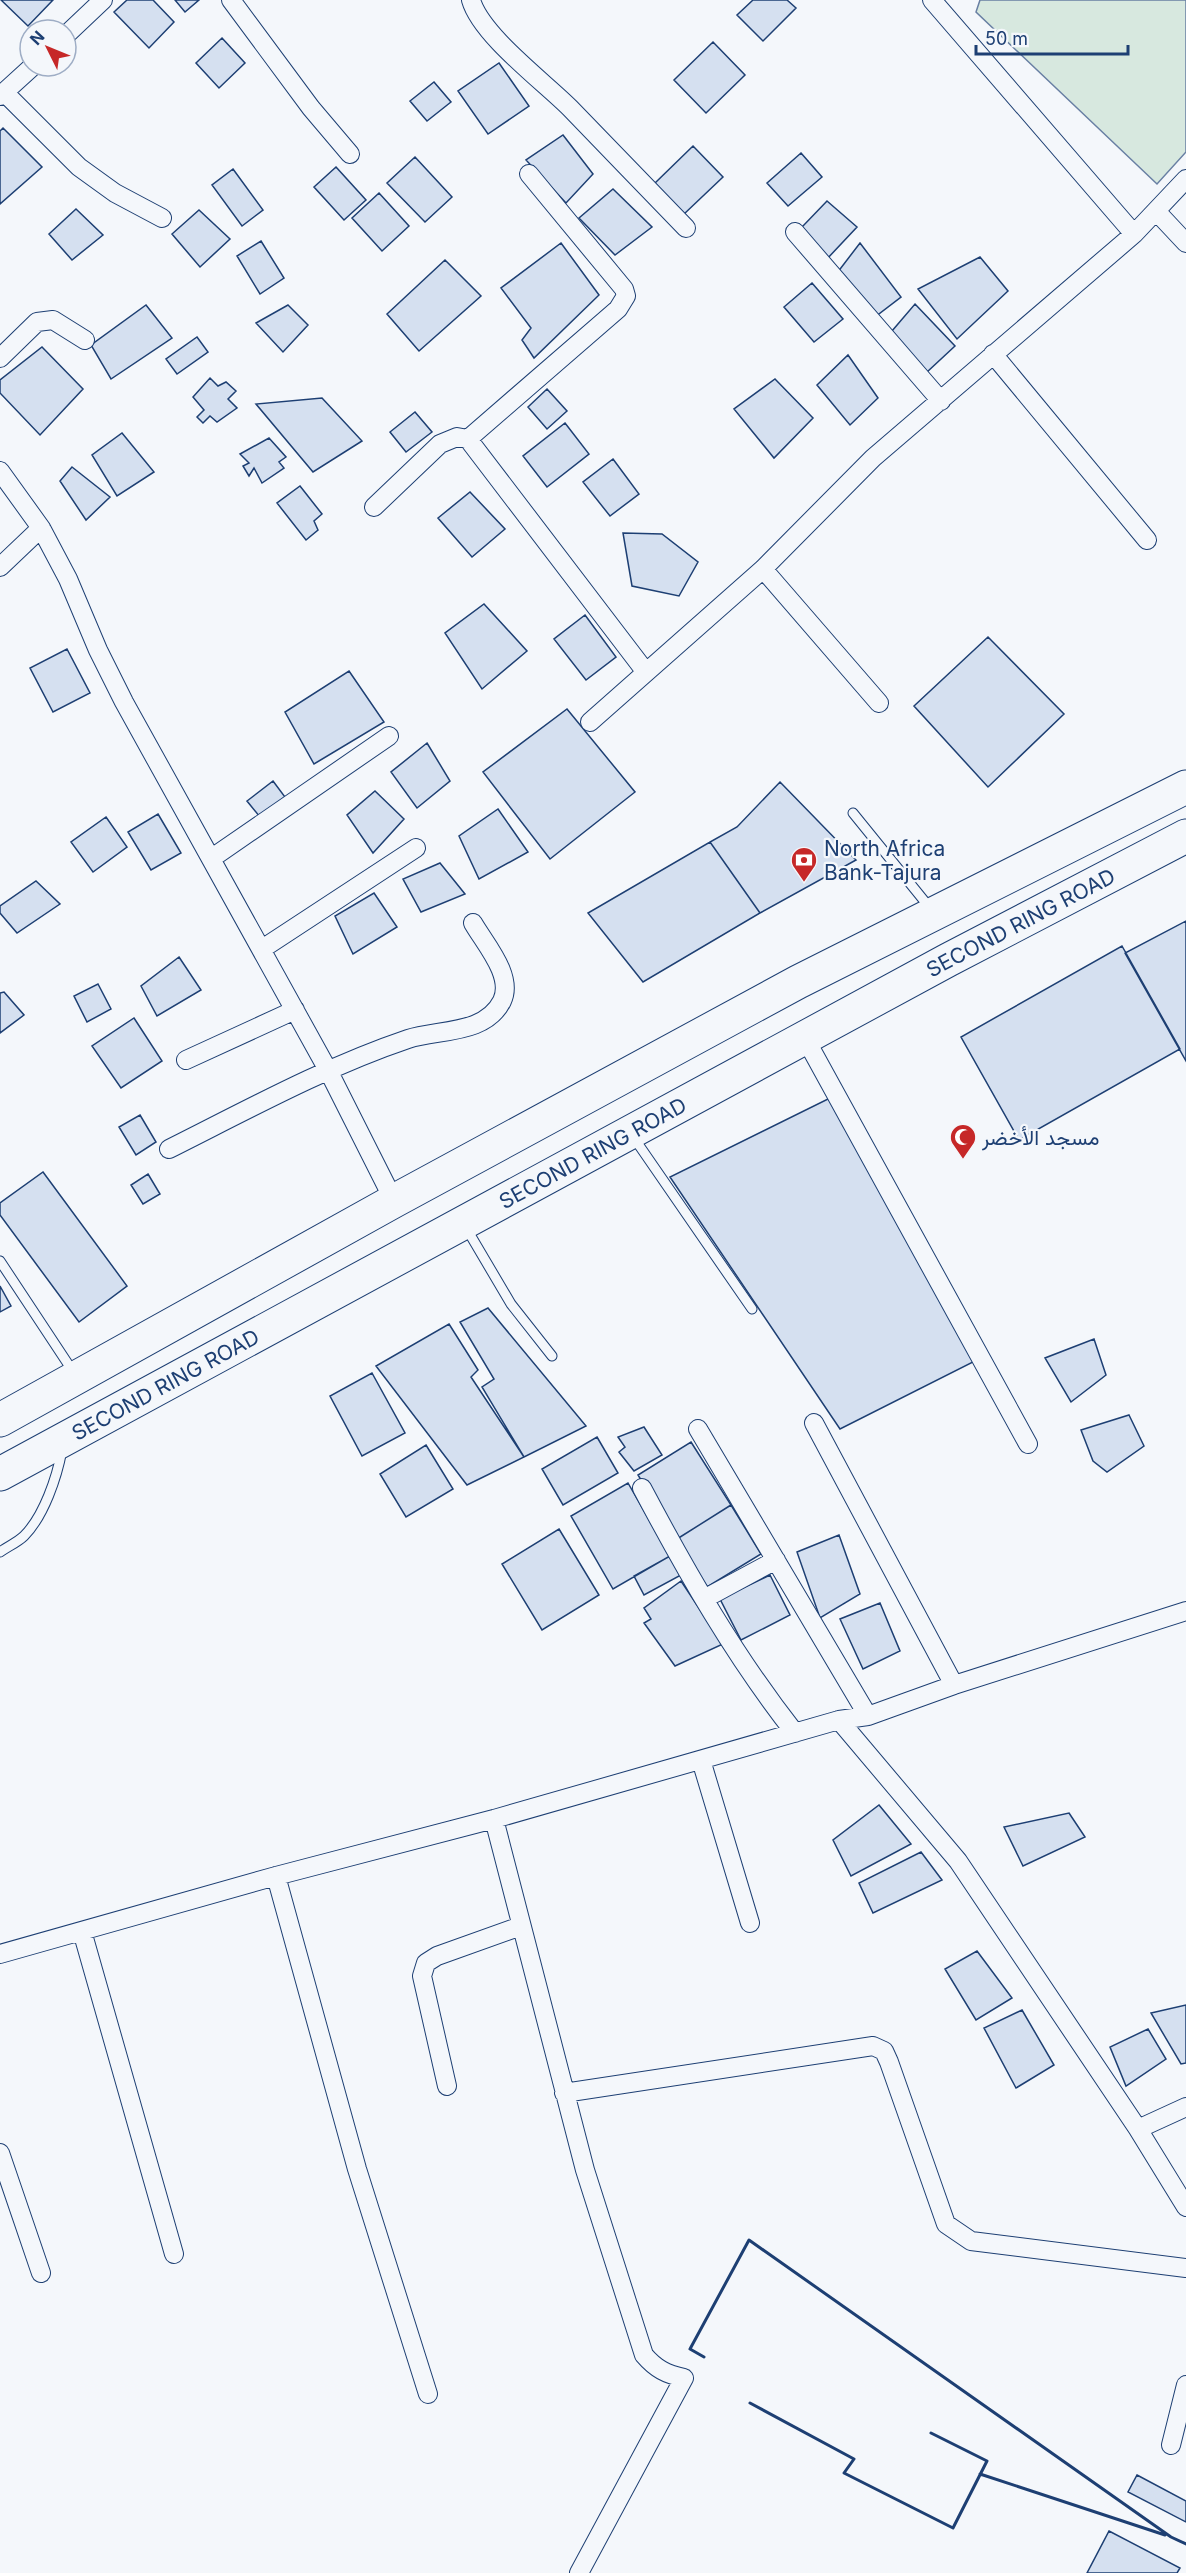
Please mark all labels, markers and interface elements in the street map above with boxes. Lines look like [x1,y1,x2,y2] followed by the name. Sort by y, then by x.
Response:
[18,18,78,78] north arrow
[976,18,1128,56] scale bar
[26,26,49,49] text: N
[985,28,1028,49] text: 50 m
[824,836,945,885] place label: North Africa Bank-Tajura
[789,845,819,883] bank icon: North Africa Bank-Tajura
[922,863,1119,982] street label: SECOND RING ROAD
[494,1092,691,1214] street label: SECOND RING ROAD
[948,1122,978,1160] mosque icon: مسجد الأخضر
[981,1125,1099,1151] place label: مسجد الأخضر
[67,1323,263,1445] street label: SECOND RING ROAD

